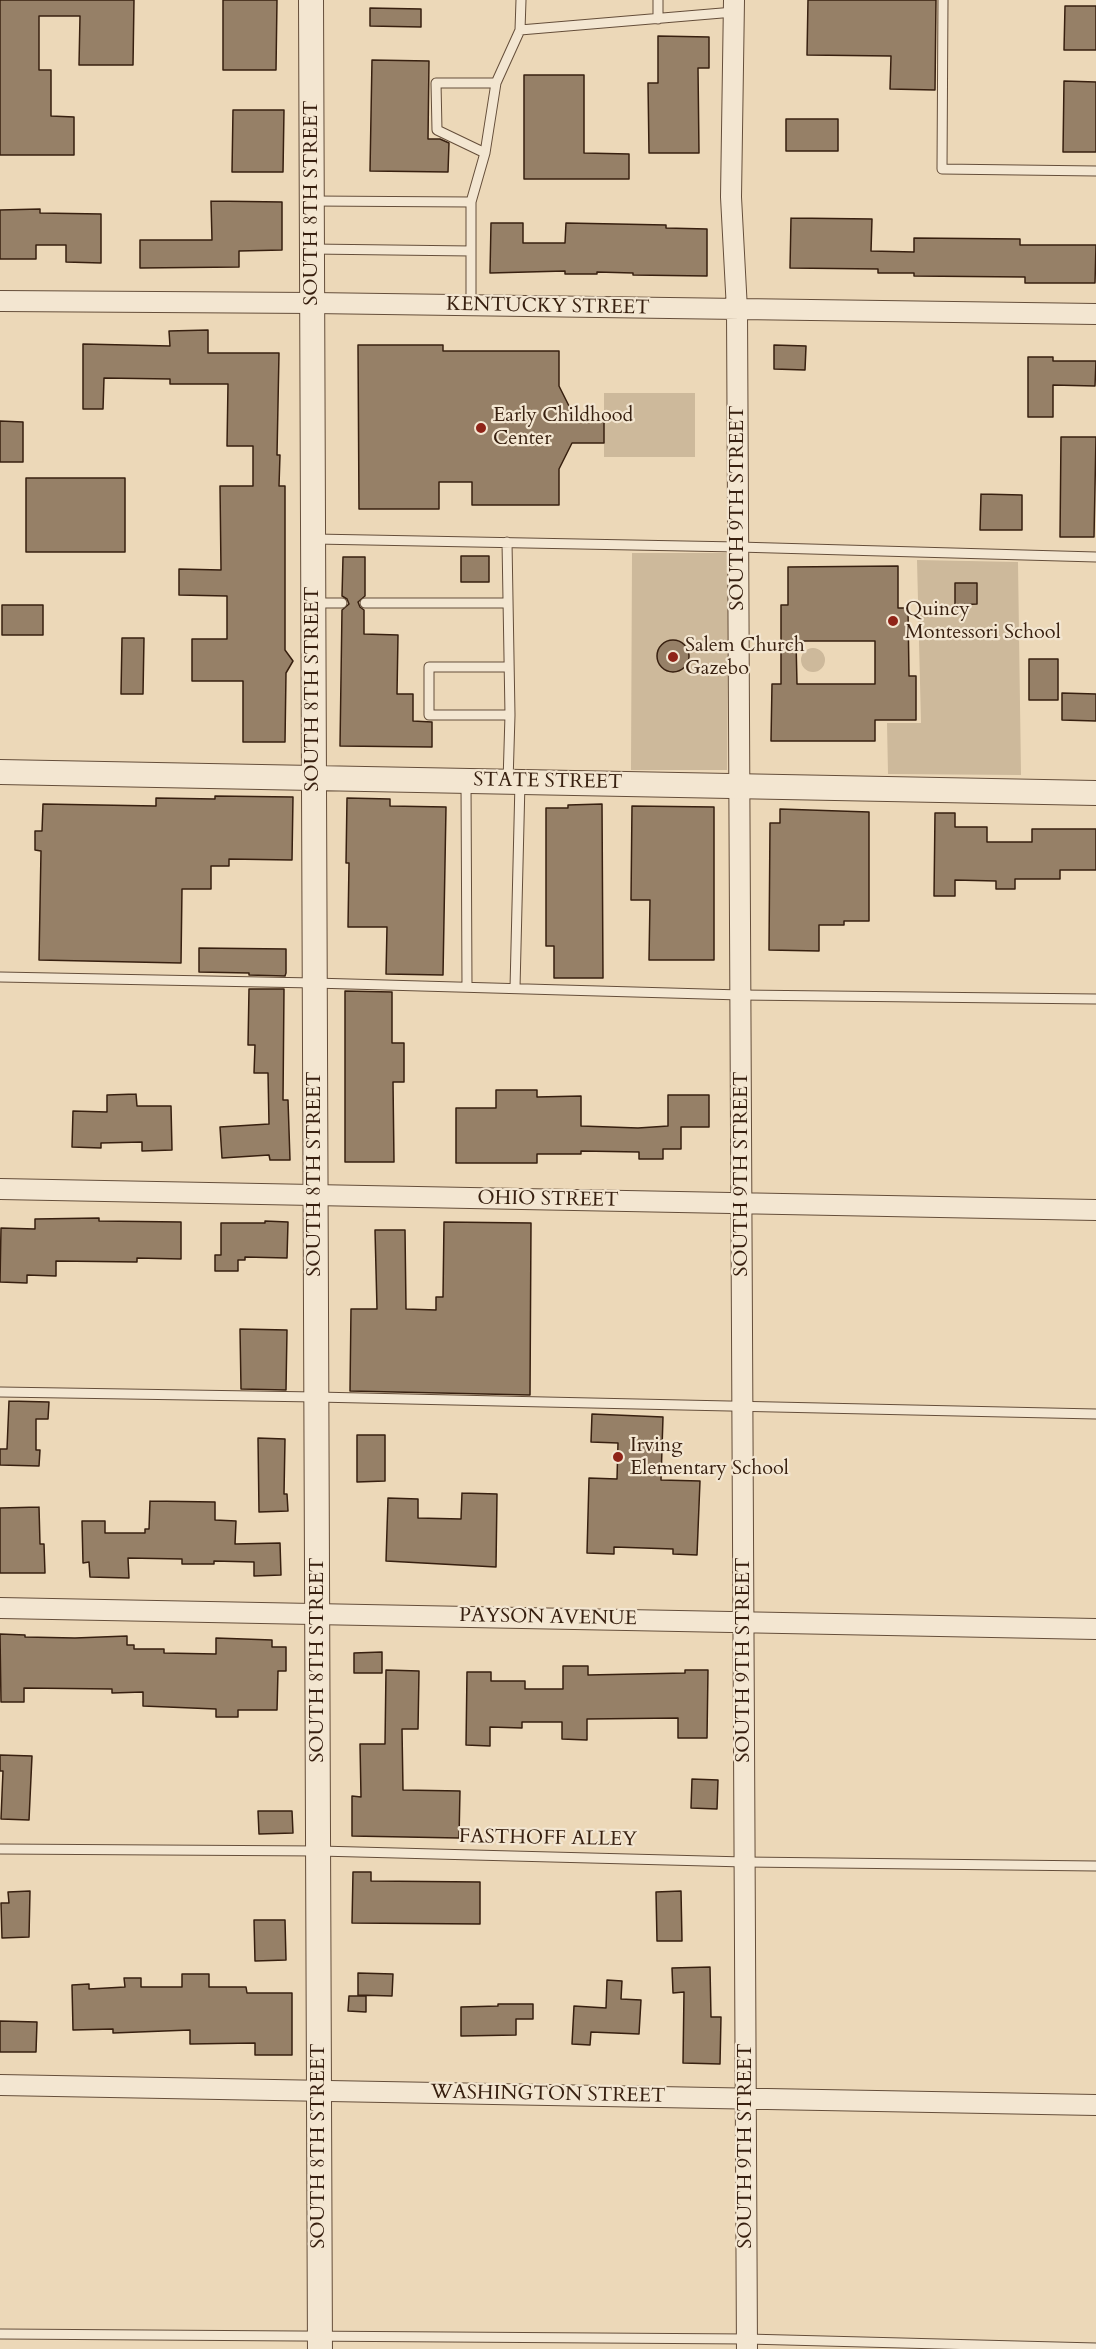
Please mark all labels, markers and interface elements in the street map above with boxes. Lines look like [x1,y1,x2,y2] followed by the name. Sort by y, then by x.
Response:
[300,100,324,306] street label: SOUTH 8TH STREET
[446,293,650,321] street label: KENTUCKY STREET
[493,404,633,451] place label: Early Childhood Center
[726,405,750,611] street label: SOUTH 9TH STREET
[474,421,488,435] marker: Early Childhood Center
[301,586,325,792] street label: SOUTH 8TH STREET
[905,598,1061,645] place label: Quincy Montessori School
[886,614,900,628] marker: Quincy Montessori School
[685,634,805,681] place label: Salem Church Gazebo
[666,650,680,664] marker: Salem Church Gazebo
[473,769,623,795] street label: STATE STREET
[303,1071,327,1277] street label: SOUTH 8TH STREET
[730,1071,754,1277] street label: SOUTH 9TH STREET
[477,1187,619,1213] street label: OHIO STREET
[630,1434,789,1481] place label: Irving Elementary School
[611,1450,625,1464] marker: Irving Elementary School
[306,1557,330,1763] street label: SOUTH 8TH STREET
[732,1557,756,1763] street label: SOUTH 9TH STREET
[459,1604,637,1632] street label: PAYSON AVENUE
[459,1825,637,1853] street label: FASTHOFF ALLEY
[307,2043,331,2249] street label: SOUTH 8TH STREET
[734,2043,758,2249] street label: SOUTH 9TH STREET
[430,2081,666,2109] street label: WASHINGTON STREET

